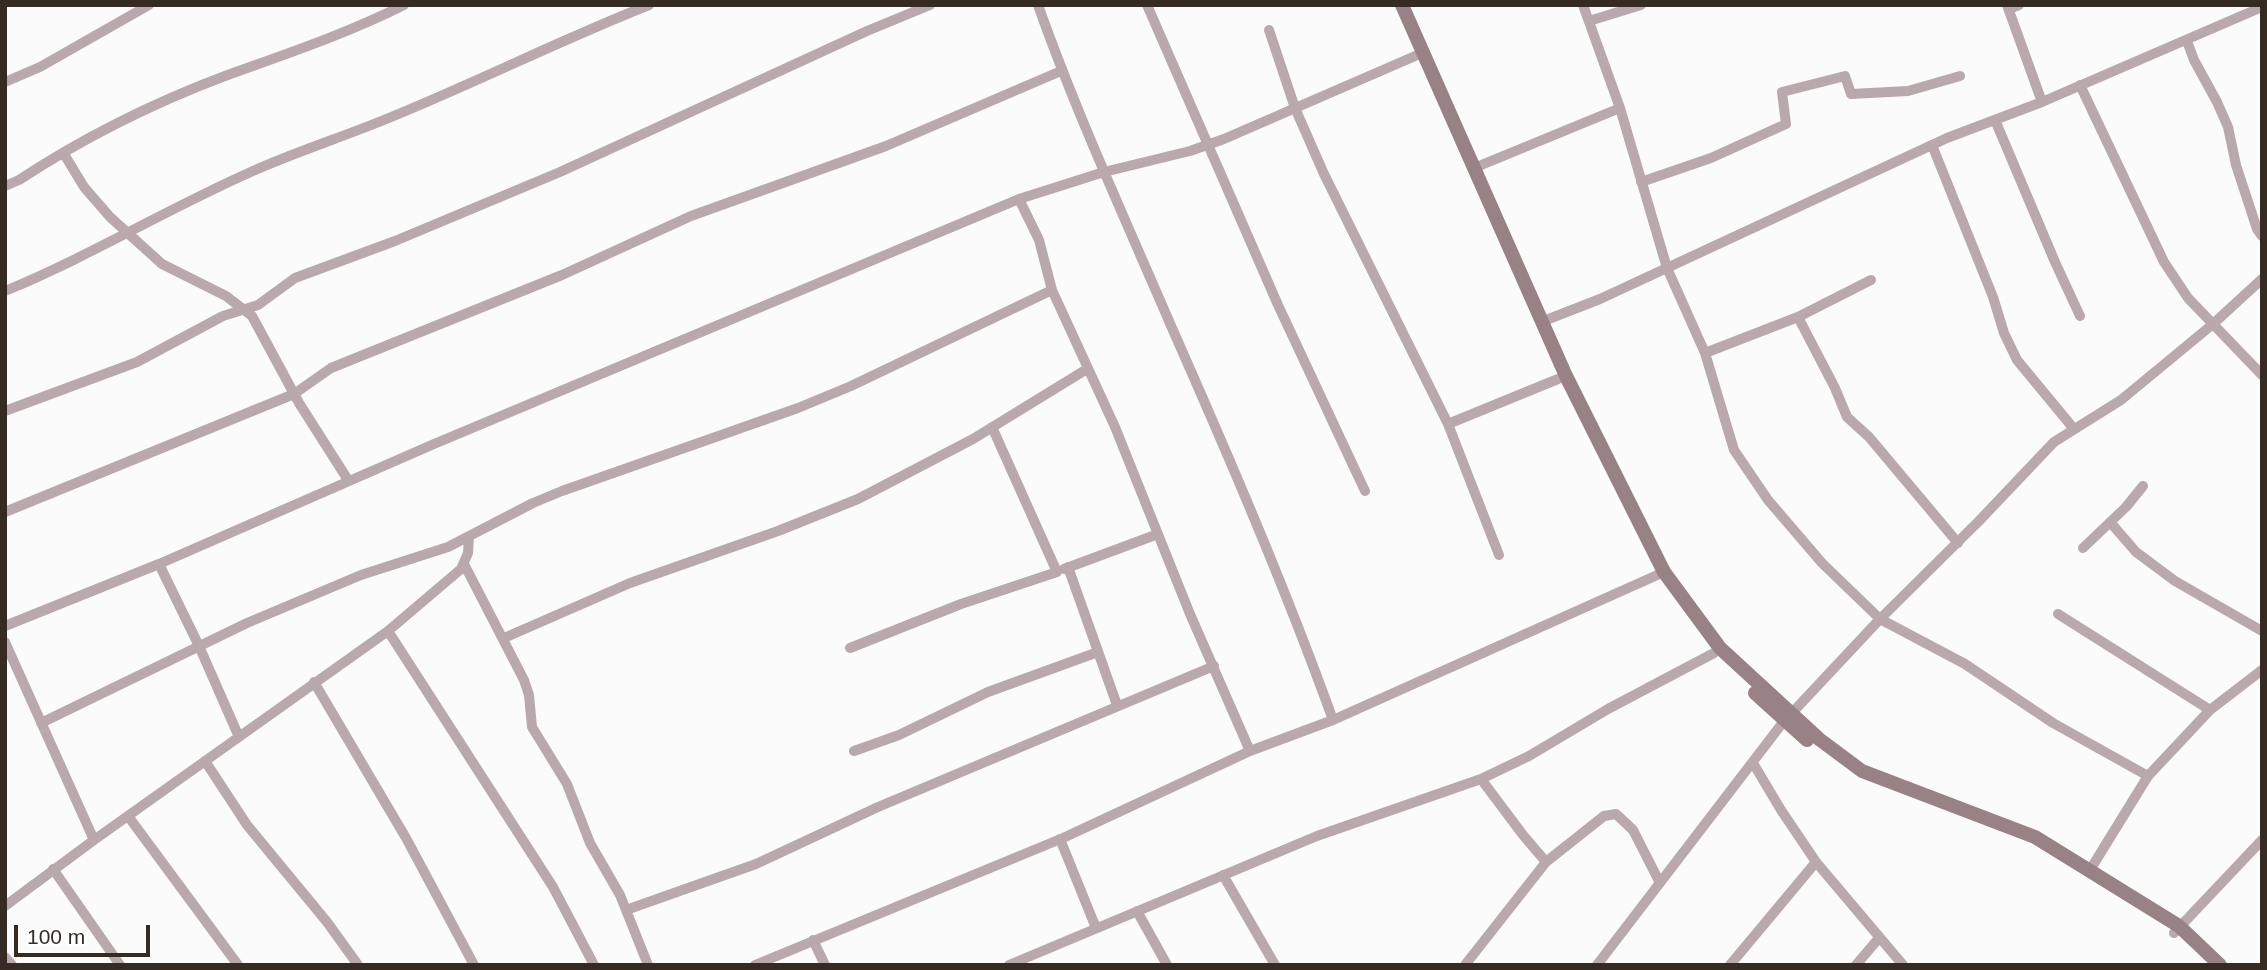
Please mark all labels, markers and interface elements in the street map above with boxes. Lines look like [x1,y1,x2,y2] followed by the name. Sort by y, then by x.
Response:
[18,911,154,955] scale bar
[27,925,85,948] text: 100 m

